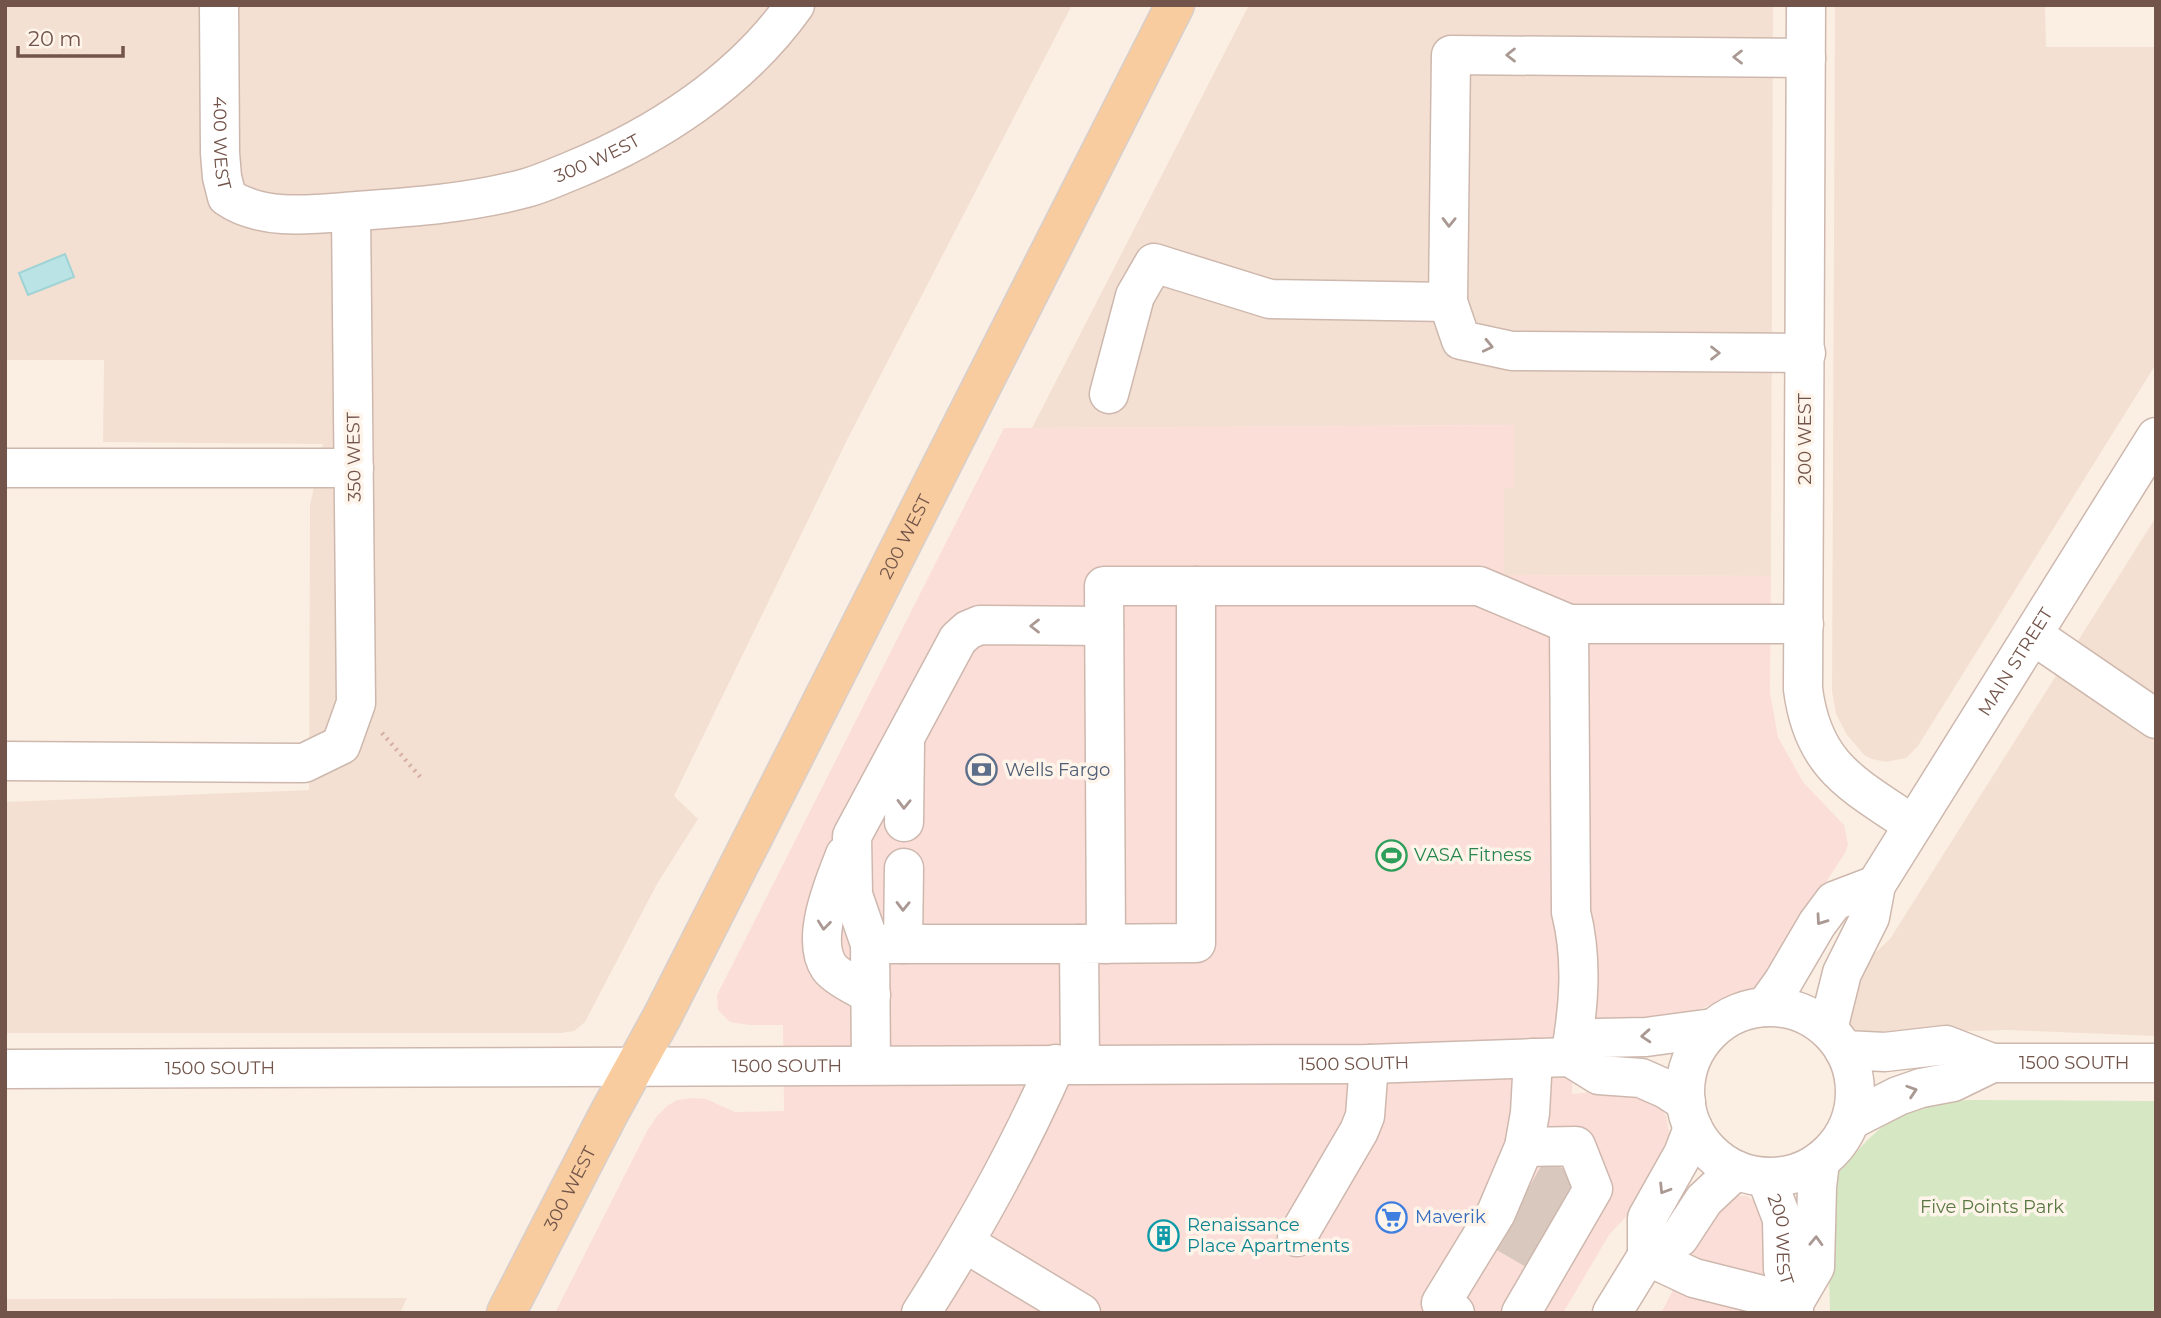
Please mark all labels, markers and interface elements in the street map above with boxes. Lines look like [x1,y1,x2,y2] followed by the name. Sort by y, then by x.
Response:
[18,14,122,58] scale bar
[28,26,82,51] text: 20 m
[1505,48,1516,63] one-way arrow
[1732,49,1743,65] one-way arrow
[209,96,236,193] street label: 400 WEST
[551,129,644,188] street label: 300 WEST
[1441,218,1457,228] one-way arrow
[1482,338,1494,352] one-way arrow
[1710,345,1721,361] one-way arrow
[1794,392,1816,485] street label: 200 WEST
[342,411,366,502] street label: 350 WEST
[875,490,936,583] street label: 200 WEST
[1973,603,2058,720] street label: MAIN STREET
[1030,618,1041,633] one-way arrow
[965,753,999,787] bank icon: Wells Fargo
[1005,759,1110,781] place label: Wells Fargo
[896,800,912,810] one-way arrow
[1374,838,1408,872] sports icon: VASA Fitness
[1414,844,1532,866] place label: VASA Fitness
[895,902,911,912] one-way arrow
[1817,912,1829,925] one-way arrow
[817,919,832,930] one-way arrow
[1640,1028,1651,1043] one-way arrow
[1299,1052,1410,1075] street label: 1500 SOUTH
[2019,1052,2129,1074] street label: 1500 SOUTH
[732,1055,842,1077] street label: 1500 SOUTH
[165,1057,275,1079] street label: 1500 SOUTH
[1906,1085,1918,1100] one-way arrow
[539,1142,601,1234] street label: 300 WEST
[1659,1182,1672,1195] one-way arrow
[1763,1191,1799,1288] street label: 200 WEST
[1920,1196,2064,1218] park label: Five Points Park
[1375,1200,1409,1234] supermarket icon: Maverik
[1415,1206,1486,1228] place label: Maverik
[1187,1214,1350,1257] place label: Renaissance Place Apartments
[1147,1218,1181,1252] building icon: Renaissance Place Apartments
[1809,1235,1824,1246] one-way arrow

